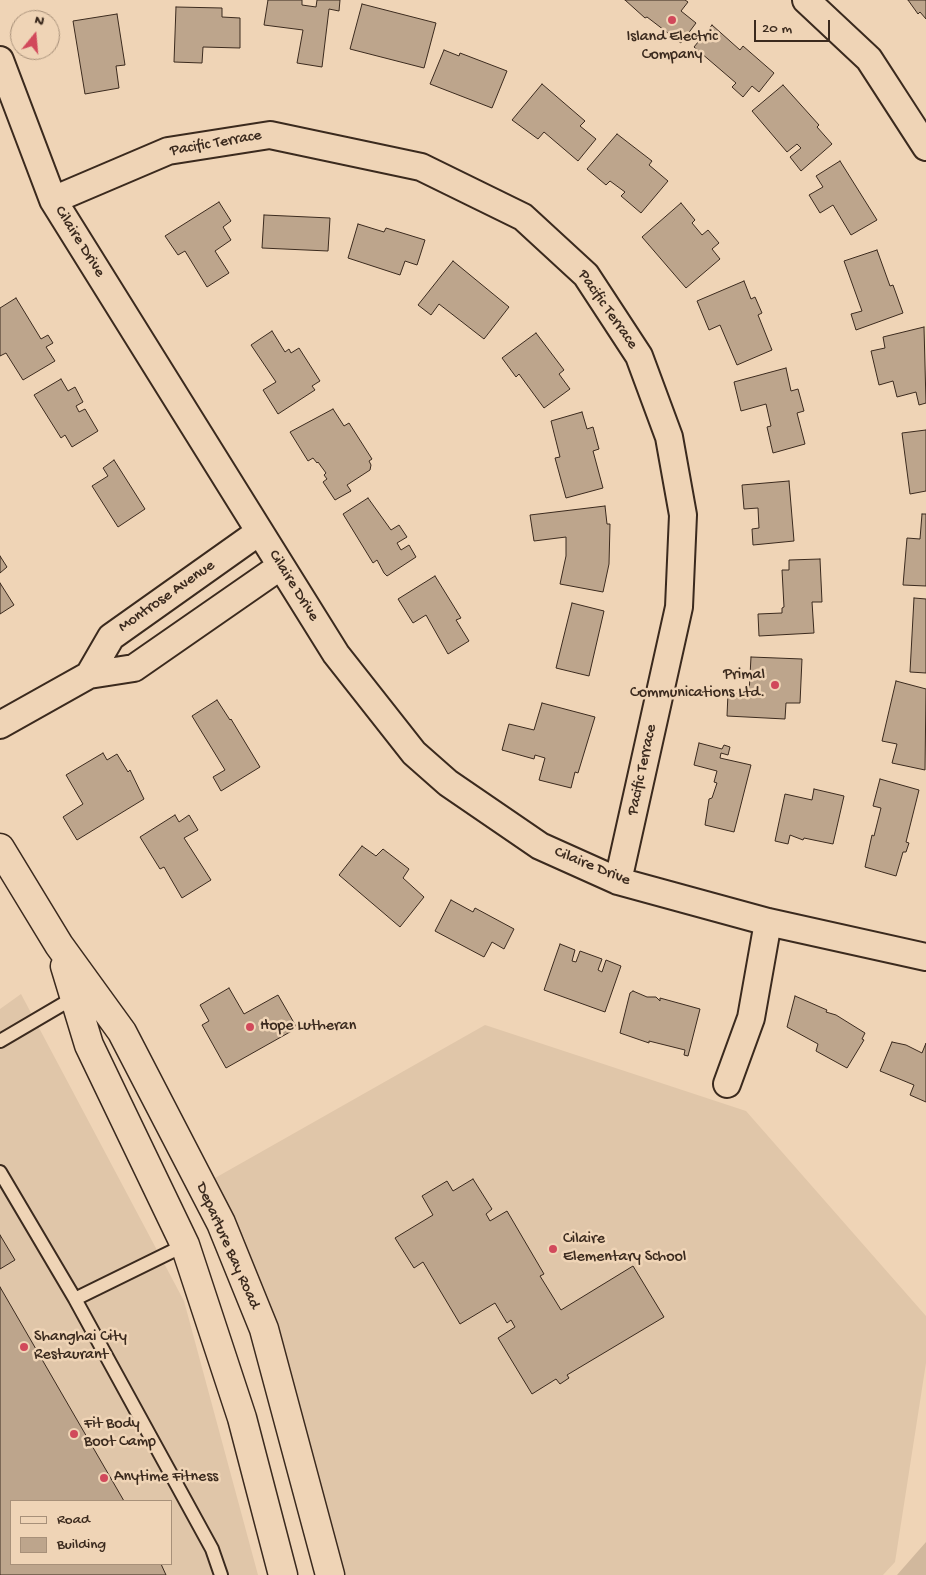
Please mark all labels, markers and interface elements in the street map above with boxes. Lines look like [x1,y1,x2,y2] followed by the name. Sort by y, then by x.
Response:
[10,10,60,60] north arrow
[756,10,832,42] scale bar
[32,12,46,31] text: N
[666,14,678,26] marker: Island Electric Company
[762,20,792,38] text: 20 m
[626,28,718,66] place label: Island Electric Company
[169,127,263,161] street label: Pacific Terrace
[50,203,108,281] street label: Cilaire Drive
[573,267,641,353] street label: Pacific Terrace
[264,547,322,625] street label: Cilaire Drive
[115,557,219,637] street label: Montrose Avenue
[630,666,765,704] place label: Primal Communications Ltd.
[769,679,781,691] marker: Primal Communications Ltd.
[624,723,662,817] street label: Pacific Terrace
[551,843,633,891] street label: Cilaire Drive
[260,1017,356,1037] place label: Hope Lutheran
[244,1021,256,1033] marker: Hope Lutheran
[190,1180,264,1312] street label: Departure Bay Road
[563,1230,686,1268] place label: Cilaire Elementary School
[547,1243,559,1255] marker: Cilaire Elementary School
[34,1328,127,1366] place label: Shanghai City Restaurant
[18,1341,30,1353] marker: Shanghai City Restaurant
[84,1415,156,1453] place label: Fit Body Boot Camp
[68,1428,80,1440] marker: Fit Body Boot Camp
[114,1468,218,1488] place label: Anytime Fitness
[98,1472,110,1484] marker: Anytime Fitness
[10,1500,172,1565] legend
[57,1511,90,1529] text: Road
[57,1536,106,1554] text: Building

